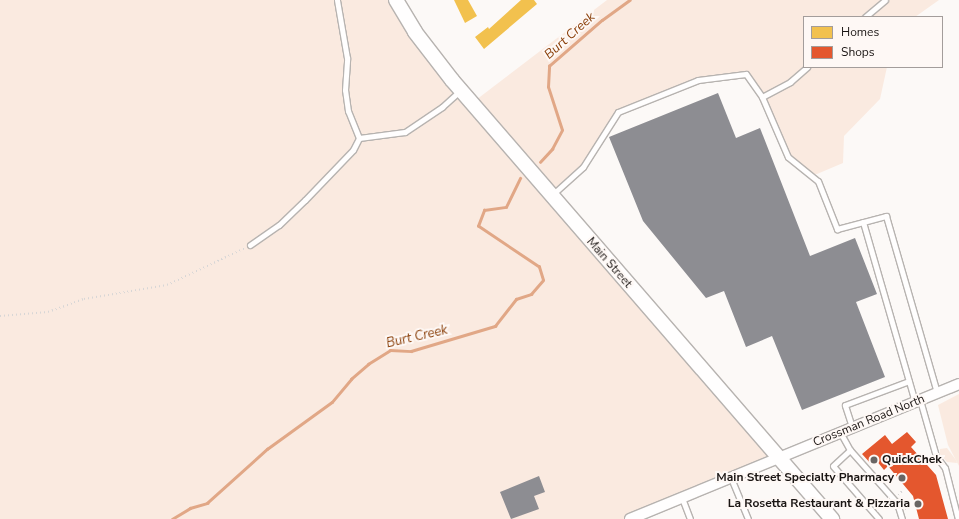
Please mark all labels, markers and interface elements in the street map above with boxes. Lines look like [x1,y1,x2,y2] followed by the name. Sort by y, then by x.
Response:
[542,9,598,63] water label: Burt Creek
[803,16,943,68] legend
[841,24,879,40] text: Homes
[841,44,875,60] text: Shops
[583,235,635,291] street label: Main Street
[385,322,449,352] water label: Burt Creek
[811,392,927,450] street label: Crossman Road North
[882,453,942,467] place label: QuickChek
[869,455,879,465] marker: QuickChek
[716,471,894,485] place label: Main Street Specialty Pharmacy
[897,473,907,483] marker: Main Street Specialty Pharmacy
[728,497,910,511] place label: La Rosetta Restaurant & Pizzaria
[913,499,923,509] marker: La Rosetta Restaurant & Pizzaria

